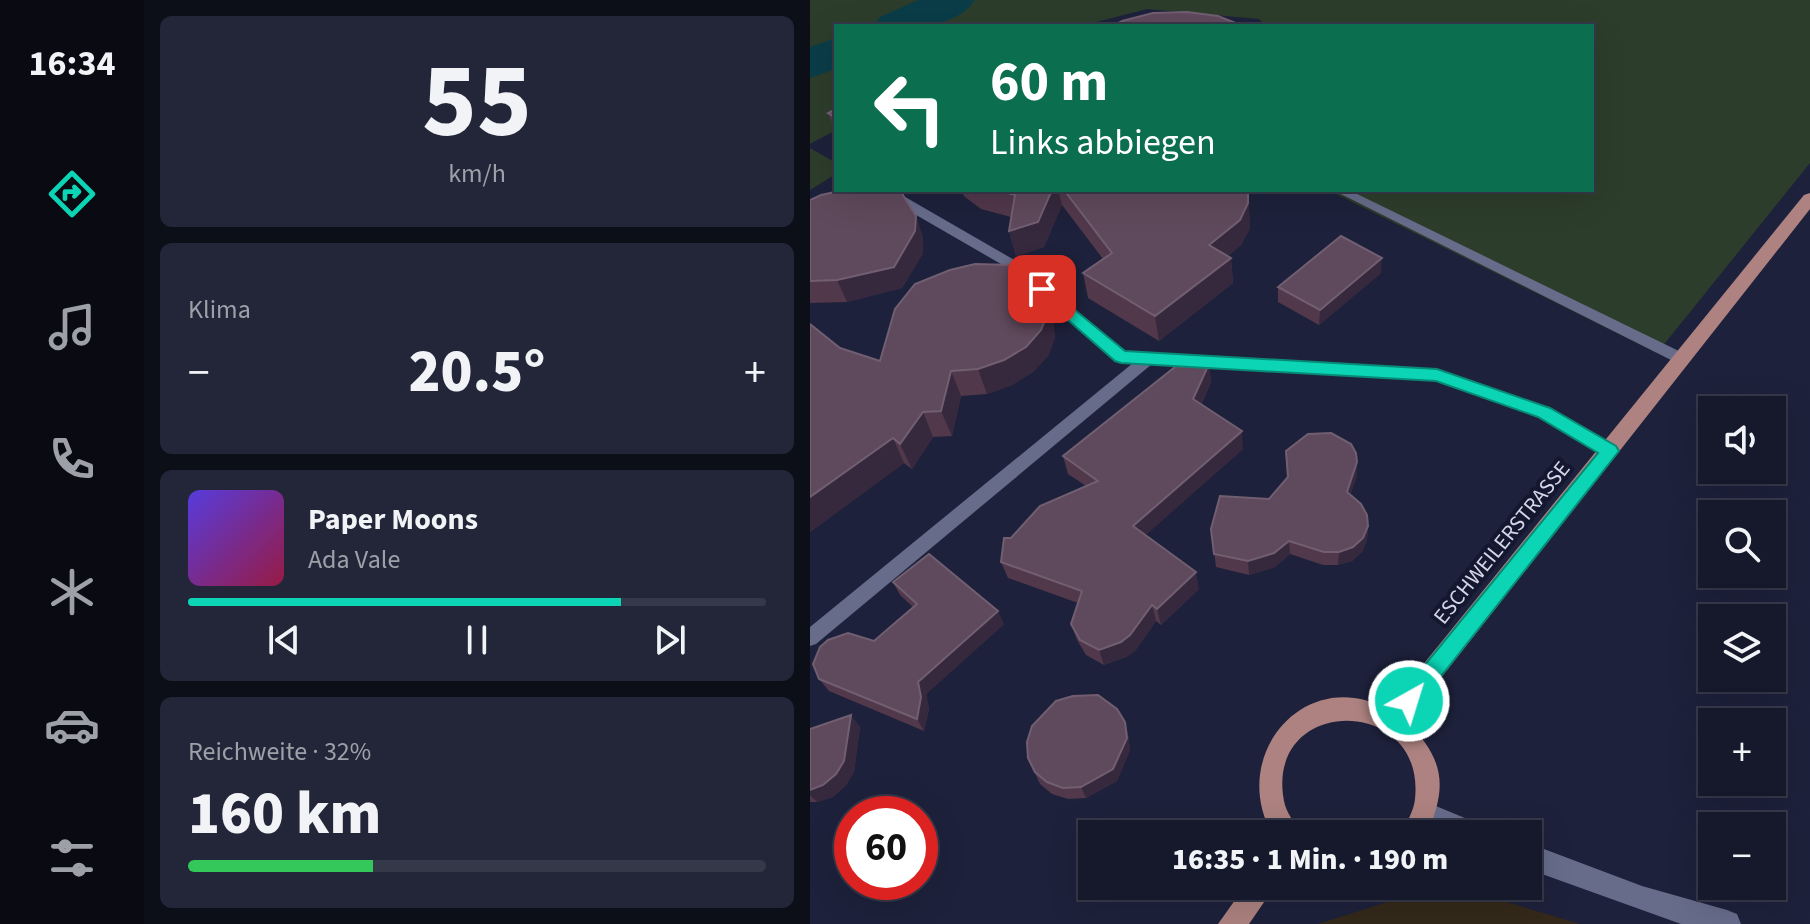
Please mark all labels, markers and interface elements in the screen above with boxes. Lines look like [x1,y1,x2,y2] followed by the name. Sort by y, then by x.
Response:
[422,29,532,177] text: 55
[29,38,115,89] text: 16:34
[990,43,1108,122] text: 60 m
[858,56,962,160] icon: left
[990,117,1216,168] text: Links abbiegen
[448,155,506,192] text: km/h
[44,166,100,222] icon: directions
[1008,255,1076,323] pin
[1020,267,1064,311] icon: arrive
[188,291,251,328] text: Klima
[44,299,100,355] icon: music
[409,330,545,415] text: 20.5°
[188,342,210,405] text: −
[744,342,766,405] text: +
[1698,396,1786,900] map controls
[1698,396,1786,484] button: sound
[44,431,100,487] icon: phone
[1426,454,1578,631] street label: ESCHWEILERSTRASSE
[308,498,478,541] text: Paper Moons
[1698,500,1786,588] button: search
[308,541,400,578] text: Ada Vale
[44,564,100,620] icon: climate
[1698,604,1786,692] button: layers
[262,618,306,662] icon: previous
[455,618,499,662] icon: pause
[648,618,692,662] icon: next
[1367,659,1451,743] position arrow
[44,697,100,753] icon: car
[1698,708,1786,796] button: +
[188,733,371,770] text: Reichweite · 32%
[188,772,381,857] text: 160 km
[834,796,938,900] speed limit sign: 60
[1698,812,1786,900] button: −
[44,830,100,886] icon: filters
[1172,838,1448,881] text: 16:35 · 1 Min. · 190 m

